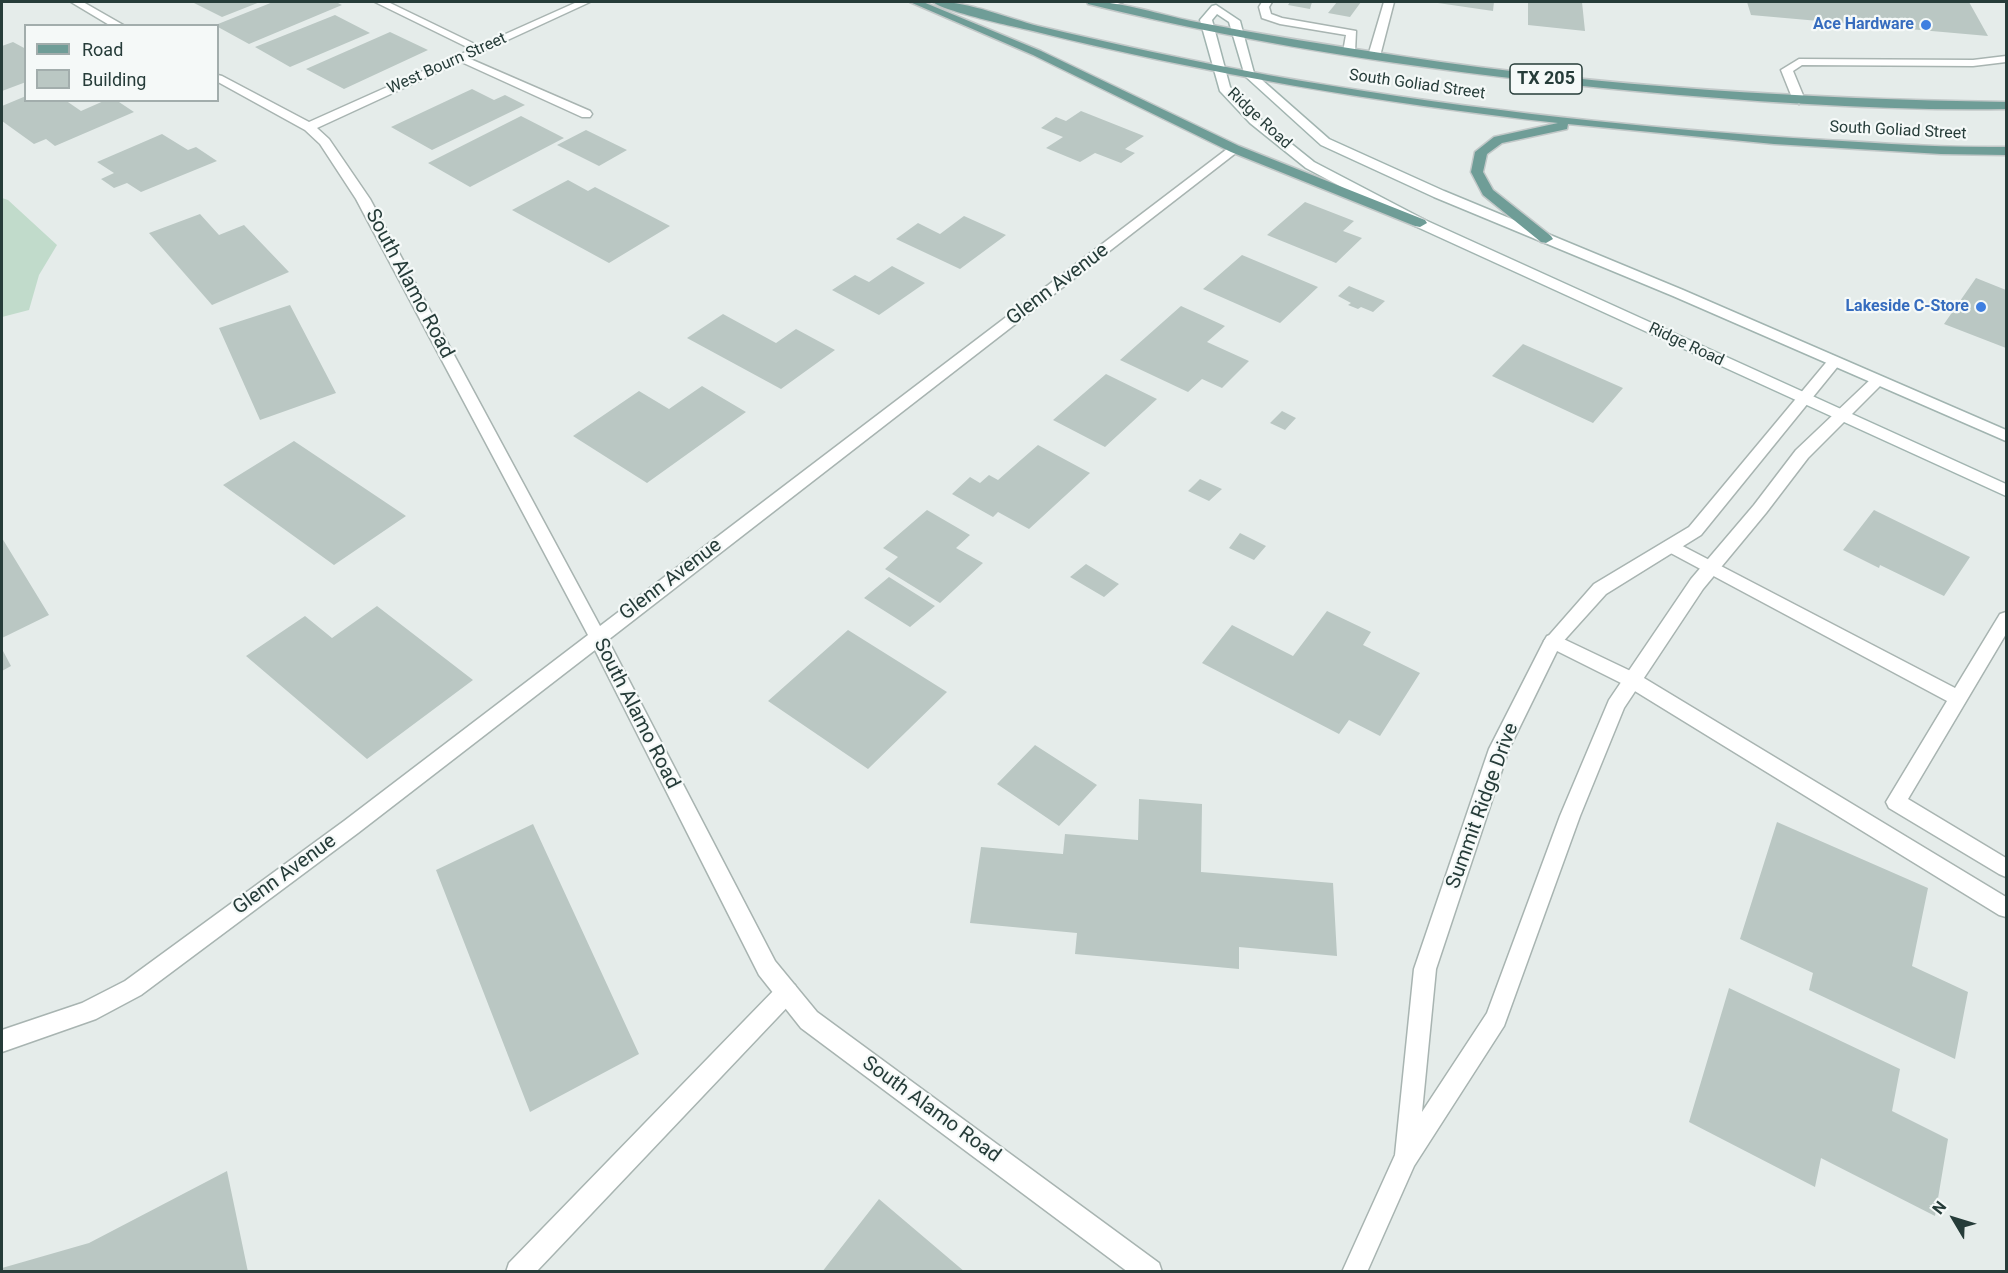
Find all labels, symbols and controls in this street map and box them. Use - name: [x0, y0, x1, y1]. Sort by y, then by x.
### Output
- place label: Ace Hardware: [1813, 15, 1914, 35]
- marker: Ace Hardware: [1919, 18, 1933, 32]
- legend: [24, 24, 219, 102]
- street label: West Bourn Street: [385, 29, 509, 99]
- text: Road: [82, 39, 123, 60]
- road number: TX 205: [1510, 64, 1582, 94]
- street label: South Goliad Street: [1348, 66, 1486, 104]
- text: Building: [82, 69, 146, 90]
- street label: Ridge Road: [1223, 84, 1295, 154]
- street label: South Goliad Street: [1829, 118, 1967, 144]
- street label: South Alamo Road: [360, 205, 458, 363]
- street label: Glenn Avenue: [1002, 239, 1114, 331]
- place label: Lakeside C-Store: [1845, 297, 1969, 317]
- marker: Lakeside C-Store: [1974, 300, 1988, 314]
- street label: Ridge Road: [1645, 319, 1727, 371]
- street label: Glenn Avenue: [615, 534, 727, 626]
- street label: South Alamo Road: [588, 635, 684, 793]
- street label: Summit Ridge Drive: [1442, 720, 1524, 892]
- street label: Glenn Avenue: [229, 830, 341, 920]
- street label: South Alamo Road: [857, 1052, 1005, 1168]
- north arrow: [1924, 1189, 1984, 1249]
- text: N: [1928, 1197, 1950, 1218]

